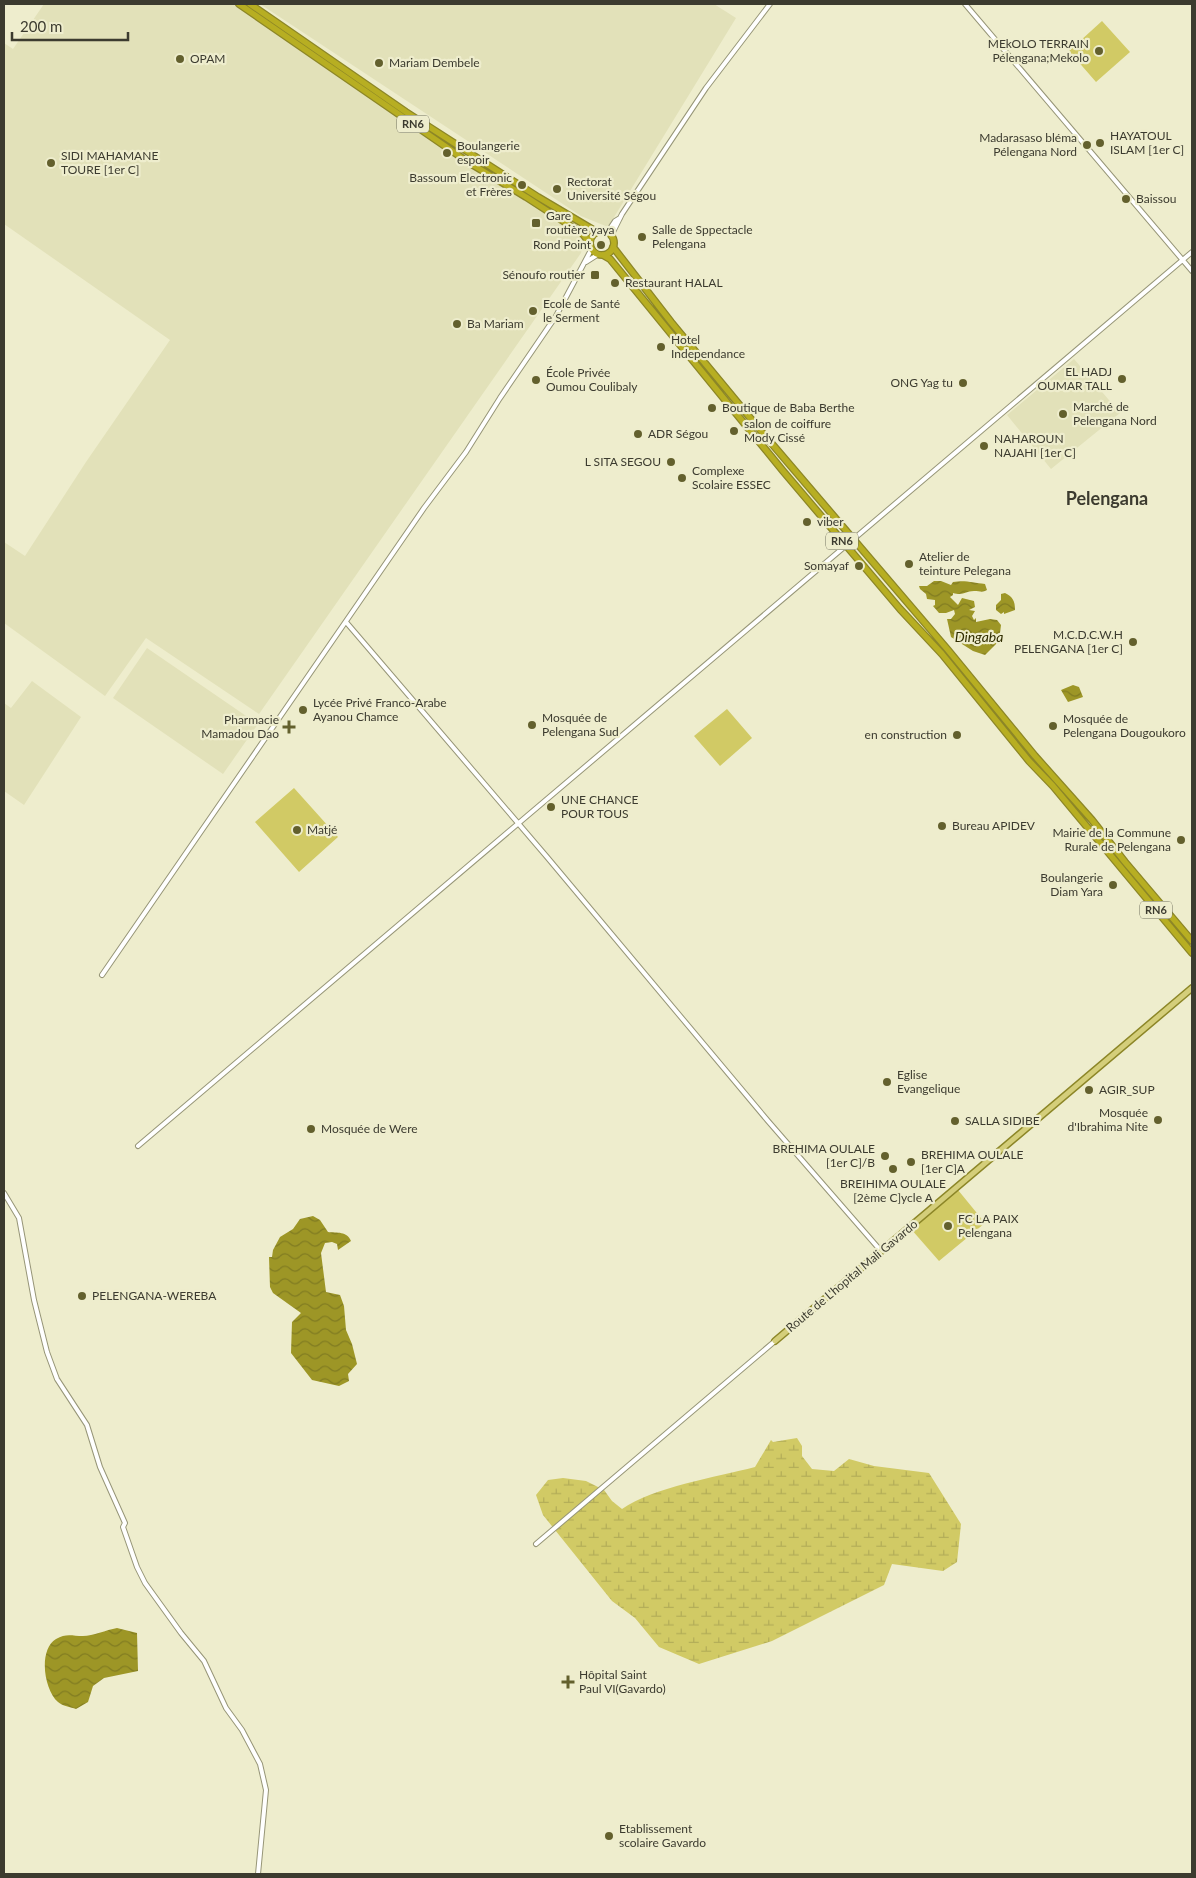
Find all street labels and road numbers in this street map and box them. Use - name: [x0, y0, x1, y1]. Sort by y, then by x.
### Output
- road number: RN6: [397, 116, 429, 132]
- road number: RN6: [826, 532, 858, 550]
- road number: RN6: [1140, 902, 1172, 918]
- street label: Route de L'hopital Mali Gavardo: [783, 1216, 921, 1335]

